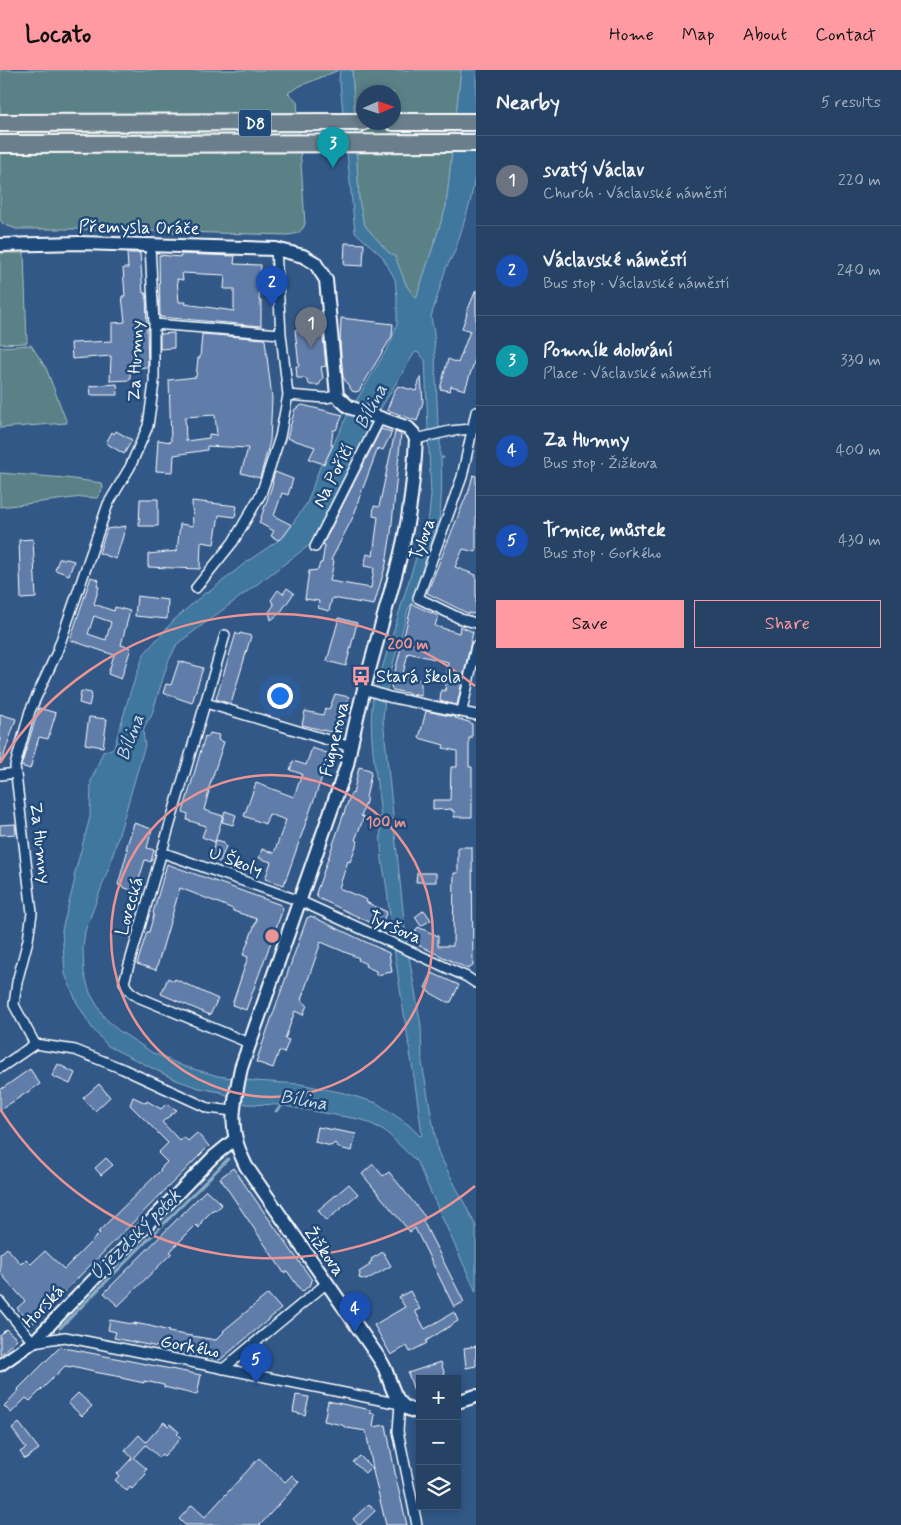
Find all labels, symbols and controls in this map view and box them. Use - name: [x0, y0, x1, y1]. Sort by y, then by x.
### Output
- text: Locato: [25, 20, 91, 51]
- text: Home: [609, 23, 654, 47]
- text: Map: [682, 23, 715, 47]
- text: About: [743, 23, 787, 47]
- text: Contact: [815, 23, 876, 47]
- north arrow: [356, 85, 401, 130]
- text: Nearby: [496, 89, 560, 117]
- text: 5 results: [821, 92, 881, 113]
- road number: D8: [239, 110, 271, 136]
- pin: 3: [317, 127, 349, 168]
- text: svatý Václav: [543, 158, 644, 183]
- text: 1: [508, 170, 516, 191]
- text: 220 m: [838, 170, 881, 191]
- text: Church · Václavské náměstí: [543, 183, 728, 204]
- street label: Přemysla Oráče: [78, 215, 200, 241]
- text: Václavské náměstí: [543, 248, 688, 273]
- text: 2: [508, 260, 516, 281]
- text: 240 m: [837, 260, 881, 281]
- pin: 2: [256, 266, 288, 307]
- text: Bus stop · Václavské náměstí: [543, 273, 730, 294]
- pin: 1: [295, 307, 327, 348]
- street label: Za Humny: [123, 320, 149, 402]
- text: Pomník dolování: [543, 338, 673, 363]
- text: 3: [508, 350, 516, 371]
- text: 330 m: [840, 350, 881, 371]
- text: Place · Václavské náměstí: [543, 363, 712, 384]
- water label: Bílina: [349, 380, 394, 434]
- text: Za Humny: [543, 428, 629, 453]
- street label: Na Poříčí: [308, 439, 360, 512]
- text: 4: [507, 440, 517, 461]
- text: 400 m: [836, 440, 881, 461]
- text: Bus stop · Žižkova: [543, 453, 658, 474]
- street label: Tylova: [404, 515, 442, 564]
- text: Trmice, můstek: [543, 518, 666, 543]
- text: 5: [507, 530, 517, 551]
- text: 430 m: [838, 530, 881, 551]
- text: Bus stop · Gorkého: [543, 543, 661, 564]
- button: Save: [496, 600, 684, 648]
- button: Share: [694, 600, 881, 648]
- text: 200 m: [388, 635, 429, 655]
- bus stop icon: Stará škola: [350, 665, 372, 687]
- place label: Stará škola: [376, 665, 461, 689]
- your location: [267, 683, 293, 709]
- street label: Fügnerova: [315, 699, 355, 779]
- water label: Bílina: [111, 711, 150, 764]
- street label: Za Humny: [23, 801, 57, 885]
- text: 100 m: [366, 813, 406, 833]
- street label: U Školy: [205, 841, 266, 883]
- street label: Lovecká: [110, 874, 150, 938]
- street label: Tyršova: [364, 906, 425, 950]
- centre of rings: [263, 927, 281, 945]
- water label: Bílina: [278, 1084, 329, 1117]
- water label: Újezdský potok: [84, 1183, 187, 1287]
- street label: Žižkova: [298, 1222, 350, 1281]
- street label: Horská: [17, 1280, 70, 1334]
- pin: 4: [339, 1292, 371, 1333]
- street label: Gorkého: [158, 1330, 222, 1364]
- pin: 5: [240, 1343, 272, 1384]
- map controls: [416, 1375, 461, 1510]
- button: +: [416, 1375, 461, 1420]
- button: −: [416, 1420, 461, 1465]
- button: layers: [416, 1465, 461, 1510]

